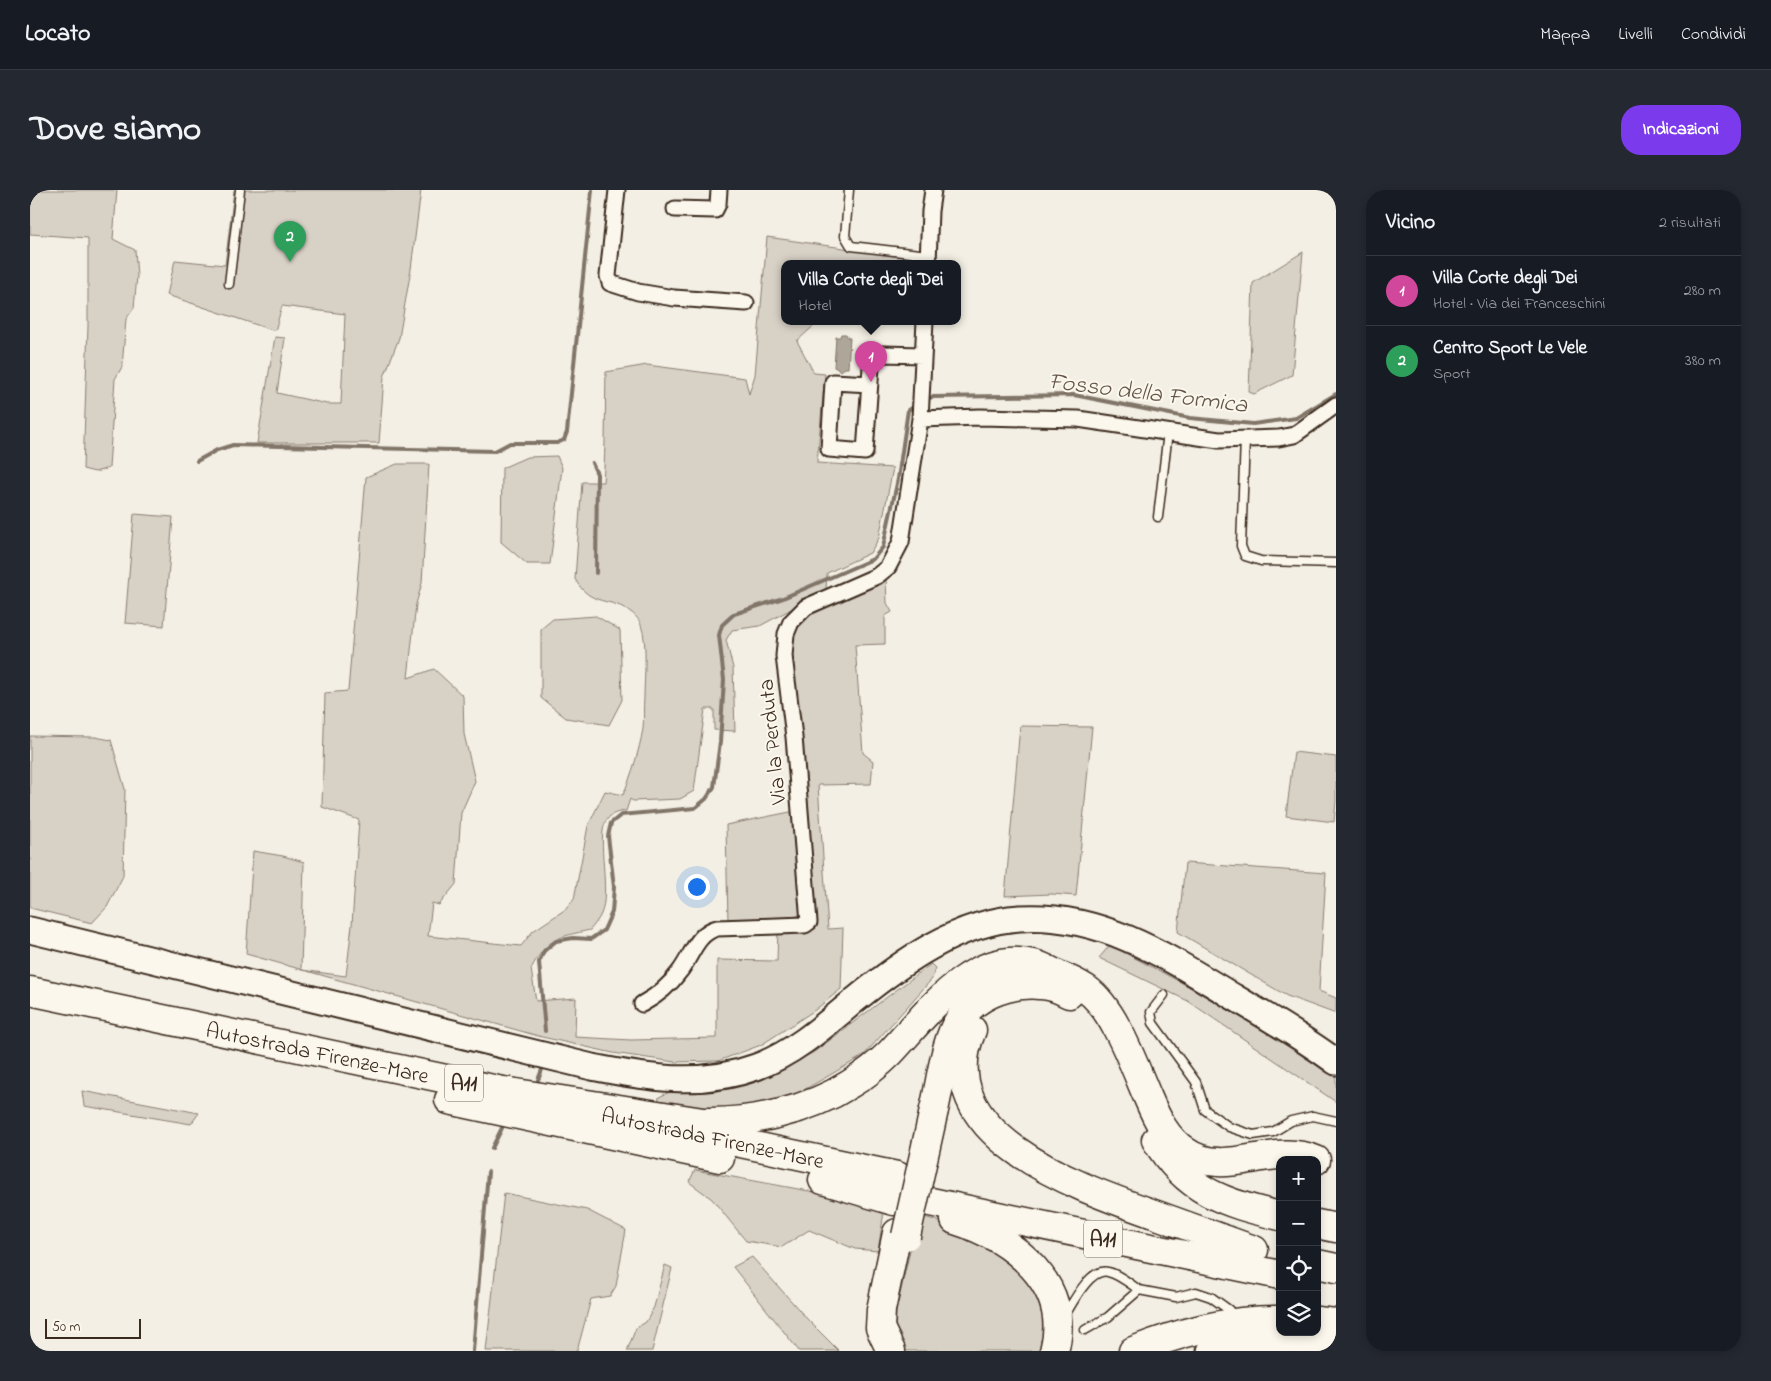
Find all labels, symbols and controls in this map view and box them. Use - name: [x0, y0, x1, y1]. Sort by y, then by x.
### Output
- text: Locato: [25, 17, 91, 52]
- text: Mappa: [1540, 22, 1590, 48]
- text: Livelli: [1618, 22, 1653, 48]
- text: Condividi: [1681, 22, 1746, 48]
- text: Dove siamo: [30, 105, 201, 156]
- button: Indicazioni: [1621, 105, 1741, 155]
- text: Vicino: [1386, 208, 1435, 238]
- text: 2 risultati: [1659, 211, 1721, 235]
- pin: 2: [274, 221, 306, 262]
- popup: [781, 260, 961, 325]
- text: Villa Corte degli Dei: [1433, 265, 1578, 292]
- text: Villa Corte degli Dei: [799, 267, 943, 294]
- text: 1: [1399, 279, 1405, 303]
- text: 280 m: [1684, 279, 1721, 303]
- text: Hotel · Via dei Franceschini: [1433, 292, 1605, 316]
- text: Hotel: [799, 294, 831, 318]
- text: Centro Sport Le Vele: [1433, 335, 1587, 362]
- pin: 1: [855, 341, 887, 382]
- text: 2: [1398, 349, 1406, 373]
- text: 380 m: [1685, 349, 1721, 373]
- text: Sport: [1433, 362, 1471, 386]
- water label: Fosso della Formica: [1046, 365, 1250, 424]
- street label: Via la Perduta: [751, 677, 797, 807]
- your location: [684, 874, 710, 900]
- street label: Autostrada Firenze-Mare: [203, 1016, 432, 1094]
- road number: A11: [445, 1064, 483, 1101]
- street label: Autostrada Firenze-Mare: [598, 1101, 827, 1179]
- map controls: [1276, 1156, 1321, 1336]
- button: +: [1276, 1156, 1321, 1201]
- button: −: [1276, 1201, 1321, 1246]
- road number: A11: [1084, 1220, 1122, 1258]
- button: locate: [1276, 1246, 1321, 1291]
- button: layers: [1276, 1291, 1321, 1336]
- scale bar: [45, 1316, 141, 1339]
- text: 50 m: [52, 1317, 80, 1338]

